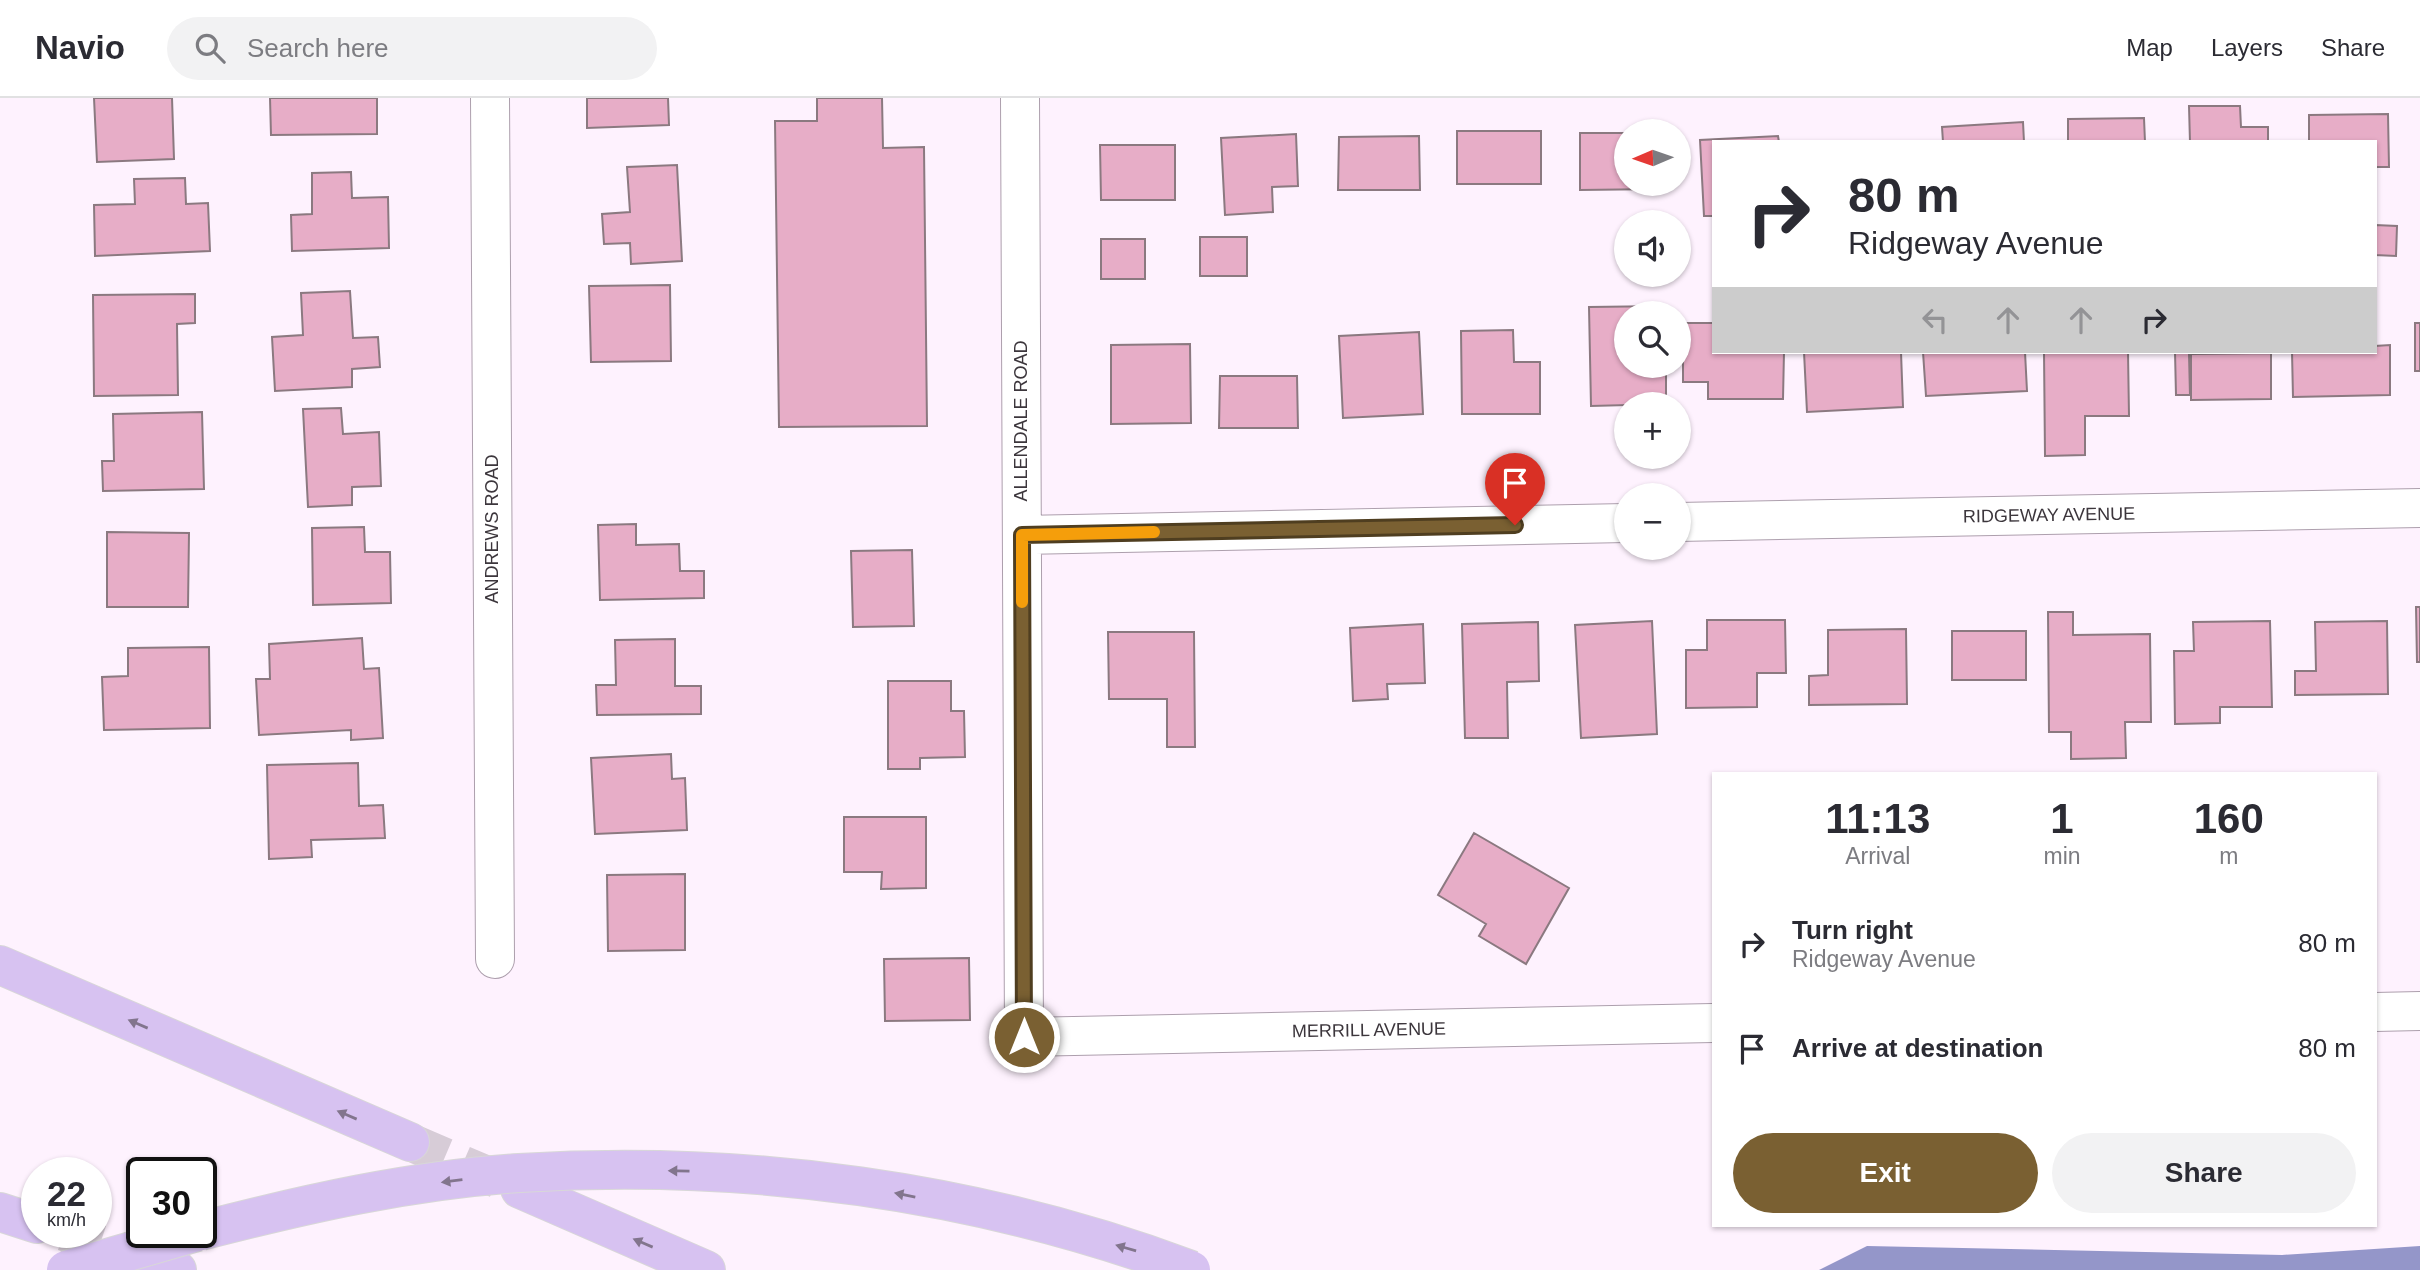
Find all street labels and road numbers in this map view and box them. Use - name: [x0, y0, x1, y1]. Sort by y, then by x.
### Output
- street label: ALLENDALE ROAD: [1011, 340, 1031, 502]
- street label: ANDREWS ROAD: [482, 454, 502, 604]
- street label: RIDGEWAY AVENUE: [1963, 503, 2135, 527]
- street label: MERRILL AVENUE: [1292, 1019, 1446, 1041]

